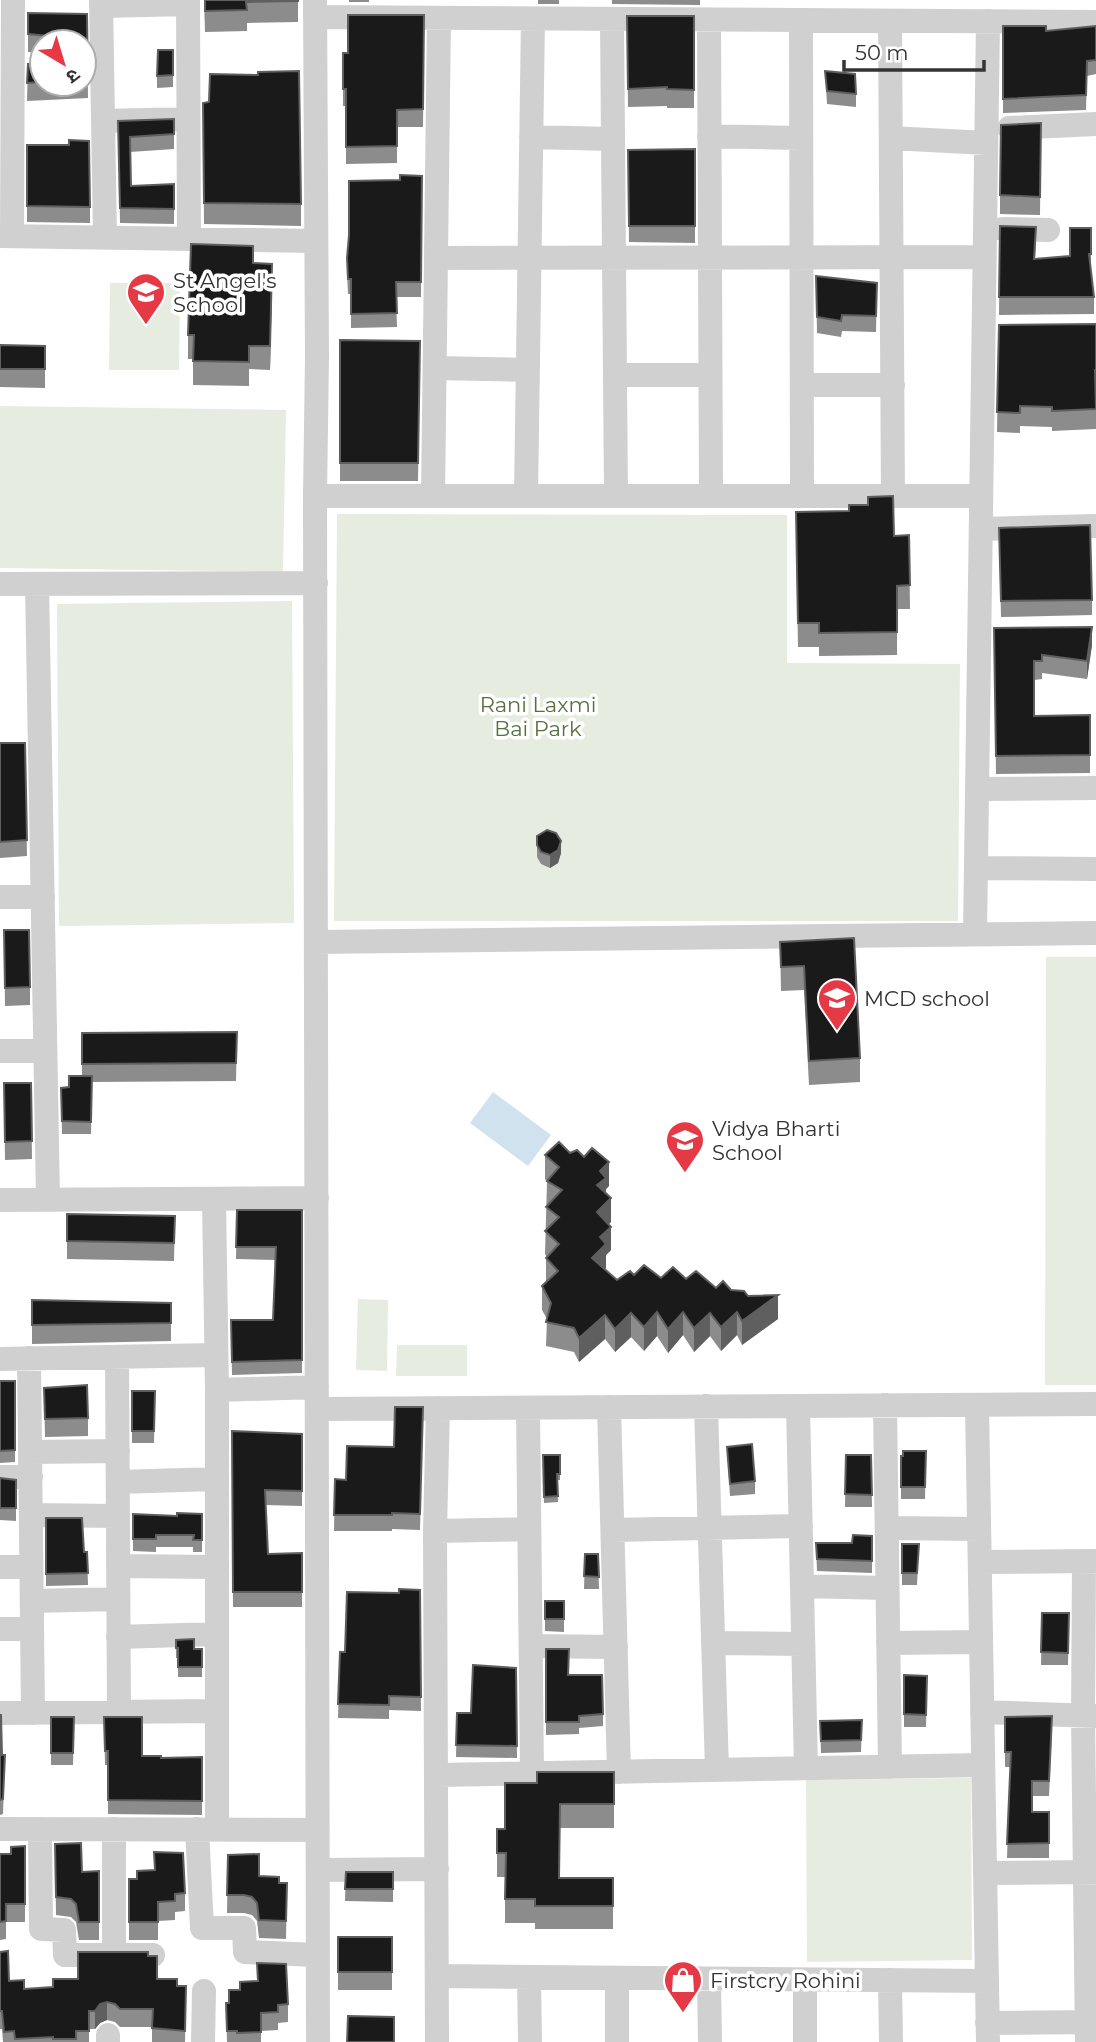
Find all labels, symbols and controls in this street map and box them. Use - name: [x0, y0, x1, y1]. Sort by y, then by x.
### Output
- north arrow: [28, 28, 98, 98]
- scale bar: [844, 28, 984, 72]
- text: 50 m: [855, 40, 909, 65]
- text: उ: [61, 64, 85, 89]
- place label: St Angel's School: [173, 268, 276, 317]
- school or university icon: St Angel's School: [125, 271, 167, 326]
- park label: Rani Laxmi Bai Park: [480, 692, 596, 741]
- school or university icon: MCD school: [816, 977, 858, 1032]
- place label: MCD school: [864, 986, 990, 1011]
- place label: Vidya Bharti School: [712, 1116, 840, 1165]
- school or university icon: Vidya Bharti School: [664, 1119, 706, 1174]
- shop icon: Firstcry Rohini: [662, 1959, 704, 2014]
- place label: Firstcry Rohini: [710, 1968, 861, 1993]

